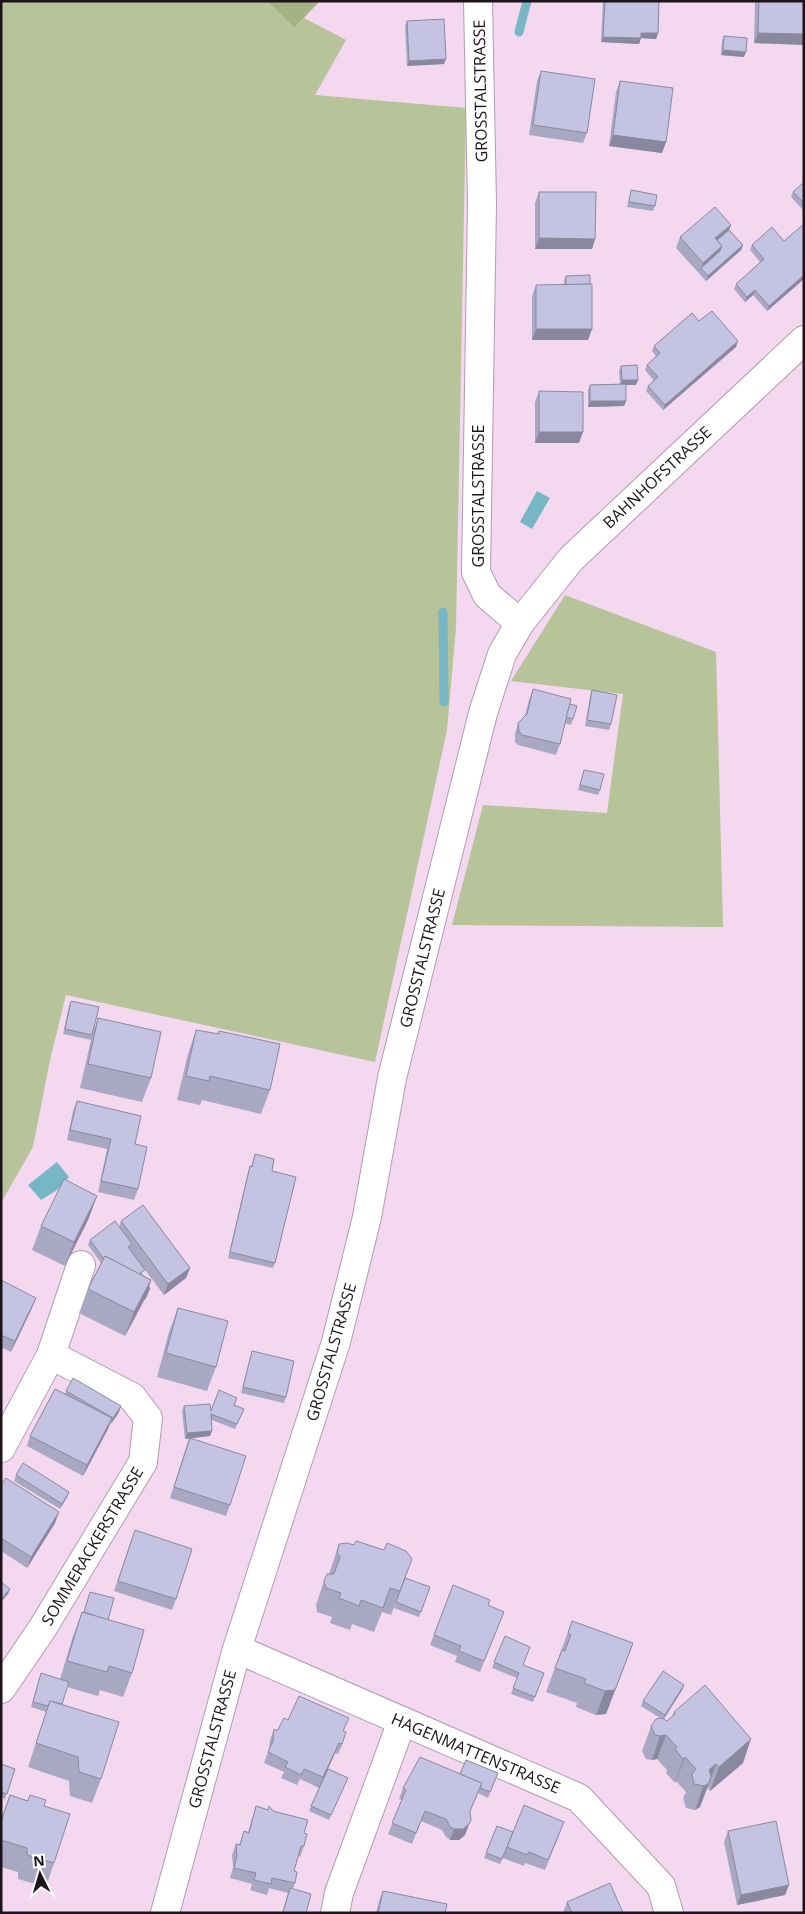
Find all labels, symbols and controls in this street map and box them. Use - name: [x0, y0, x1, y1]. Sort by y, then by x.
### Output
- street label: GROSSTALSTRASSE: [468, 19, 492, 163]
- street label: BAHNHOFSTRASSE: [598, 421, 716, 533]
- street label: GROSSTALSTRASSE: [467, 425, 489, 567]
- street label: GROSSTALSTRASSE: [394, 886, 450, 1030]
- street label: GROSSTALSTRASSE: [301, 1280, 361, 1424]
- street label: SOMMERACKERSTRASSE: [36, 1463, 148, 1629]
- street label: GROSSTALSTRASSE: [183, 1667, 241, 1811]
- street label: HAGENMATTENSTRASSE: [388, 1707, 564, 1799]
- north arrow: [15, 1849, 65, 1899]
- text: N: [32, 1851, 45, 1871]

